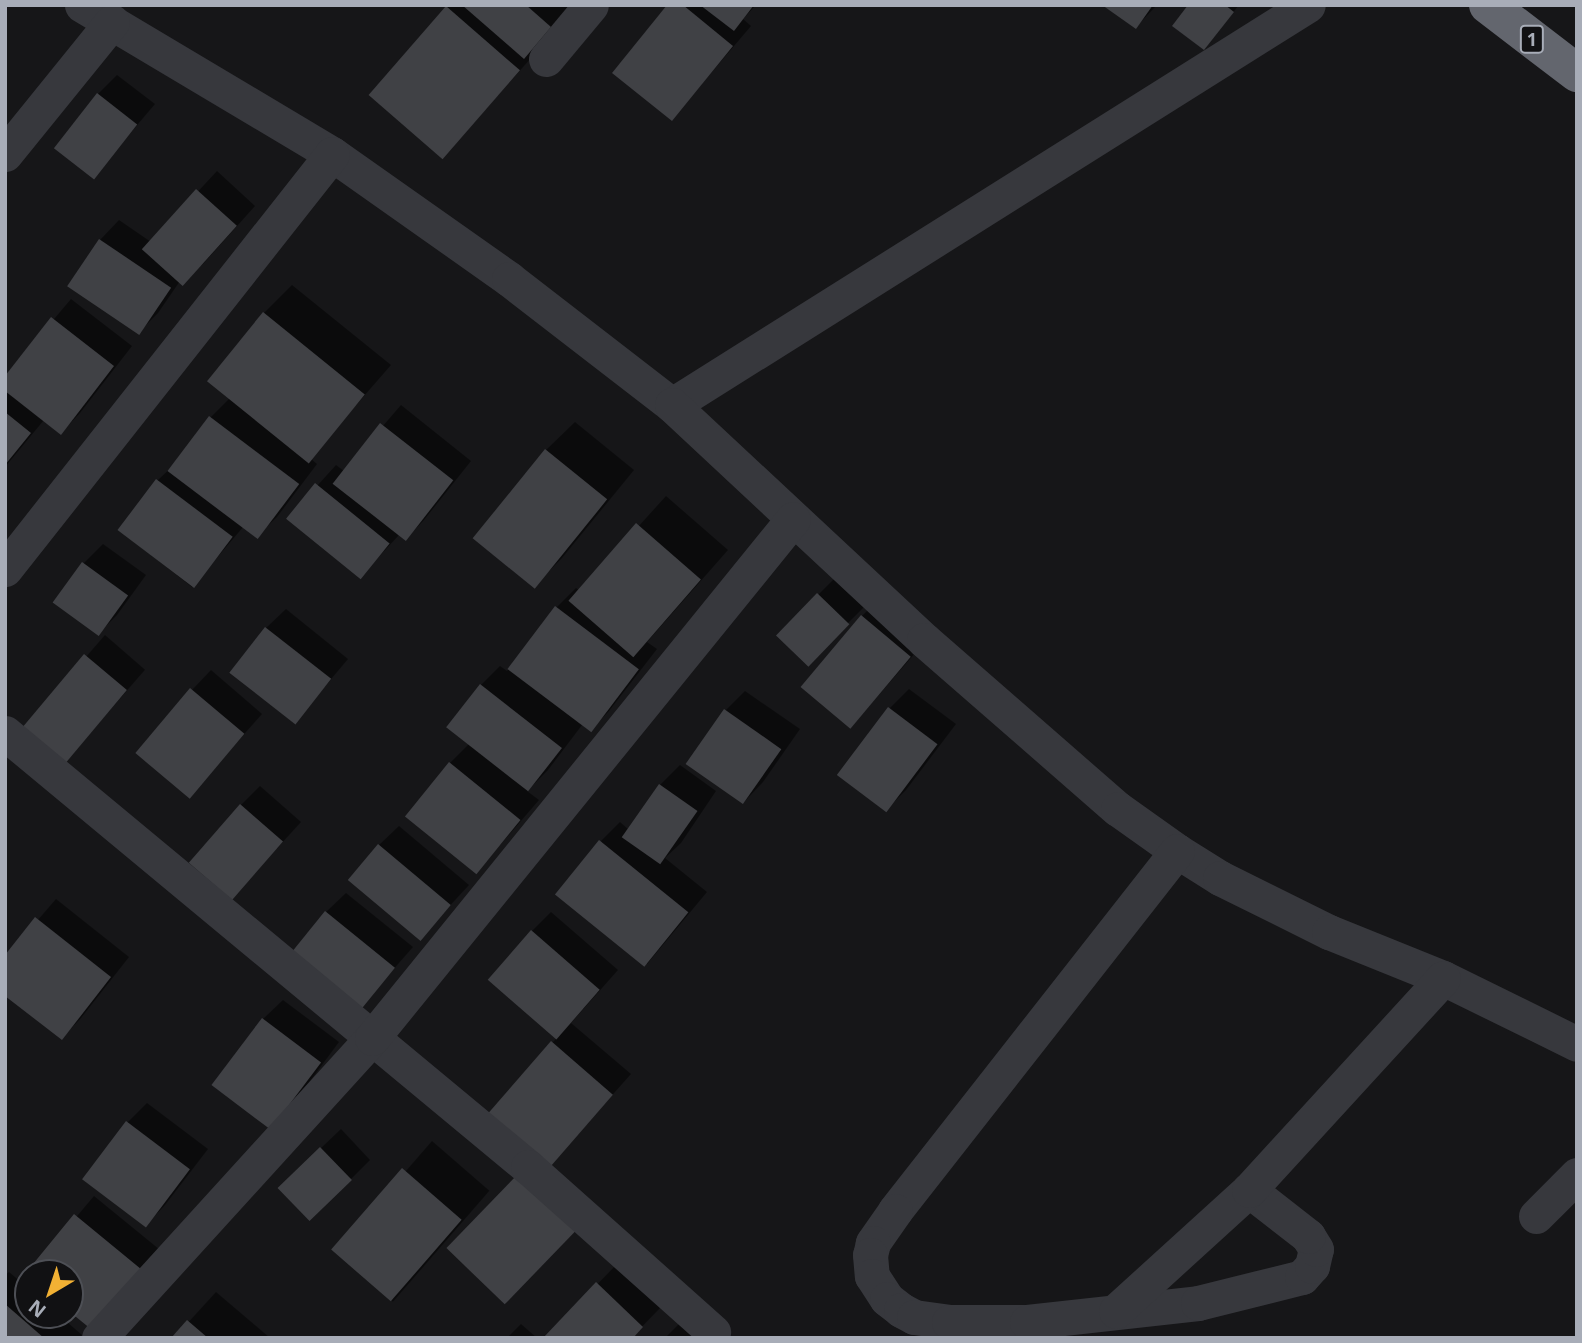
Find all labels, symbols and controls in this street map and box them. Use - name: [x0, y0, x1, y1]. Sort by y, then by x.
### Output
- road number: 1: [1520, 24, 1544, 54]
- north arrow: [14, 1259, 84, 1329]
- text: N: [23, 1294, 51, 1324]

